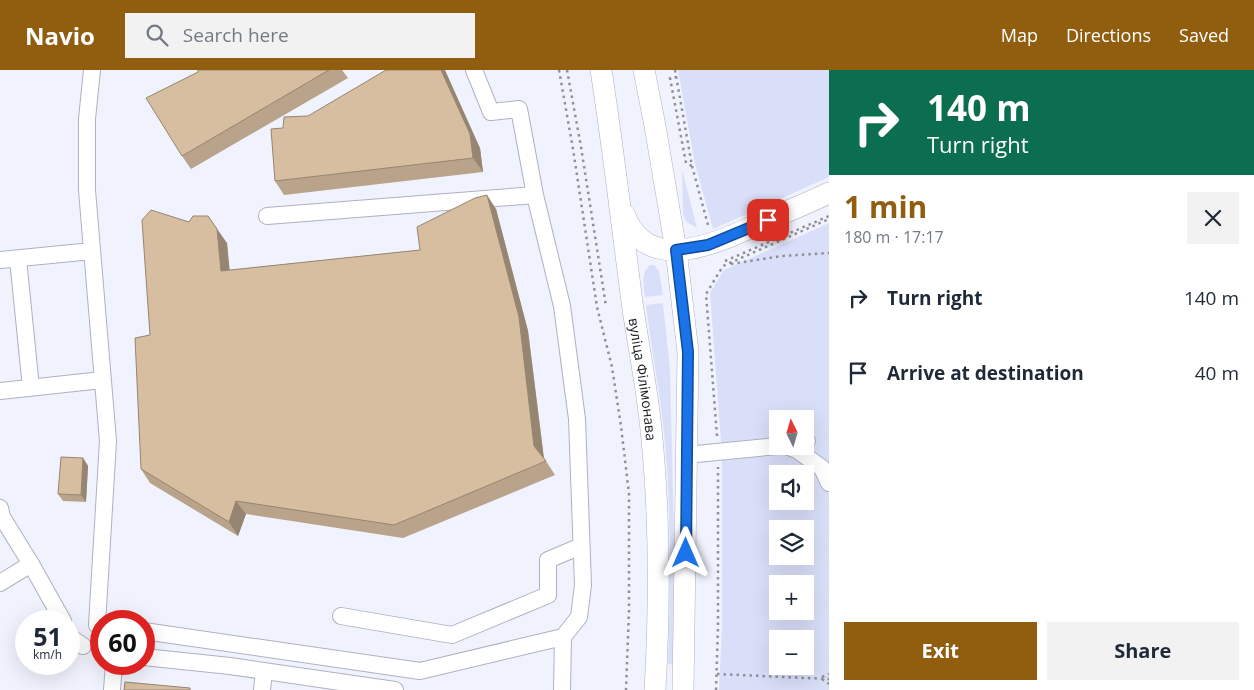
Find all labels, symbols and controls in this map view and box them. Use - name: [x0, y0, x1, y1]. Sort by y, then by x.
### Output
- search box: [125, 13, 475, 58]
- text: Navio: [25, 19, 95, 52]
- icon: search: [143, 21, 171, 49]
- text: Search here: [183, 22, 289, 48]
- text: Map: [1001, 23, 1038, 47]
- text: Directions: [1066, 23, 1151, 47]
- text: Saved: [1179, 23, 1229, 47]
- text: 140 m: [927, 84, 1031, 131]
- icon: right: [844, 90, 909, 155]
- text: Turn right: [927, 129, 1029, 159]
- text: 1 min: [844, 186, 927, 227]
- button: close: [1187, 192, 1239, 244]
- pin: [747, 199, 789, 241]
- icon: arrive: [754, 206, 782, 234]
- text: 180 m · 17:17: [844, 226, 944, 248]
- icon: right: [844, 284, 872, 312]
- text: Turn right: [887, 285, 982, 311]
- text: 140 m: [1184, 285, 1239, 311]
- street label: вуліца Філімонава: [625, 316, 662, 441]
- icon: arrive: [844, 359, 872, 387]
- text: Arrive at destination: [887, 360, 1084, 386]
- text: 40 m: [1195, 360, 1239, 386]
- north arrow: [769, 410, 814, 455]
- map controls: [769, 410, 814, 675]
- button: sound: [769, 465, 814, 510]
- button: layers: [769, 520, 814, 565]
- position arrow: [659, 526, 711, 578]
- button: +: [769, 575, 814, 620]
- speed limit sign: 60: [90, 610, 155, 675]
- text: 51: [33, 619, 62, 653]
- button: Exit: [844, 622, 1037, 680]
- button: Share: [1047, 622, 1239, 680]
- button: −: [769, 630, 814, 675]
- text: km/h: [33, 646, 62, 663]

